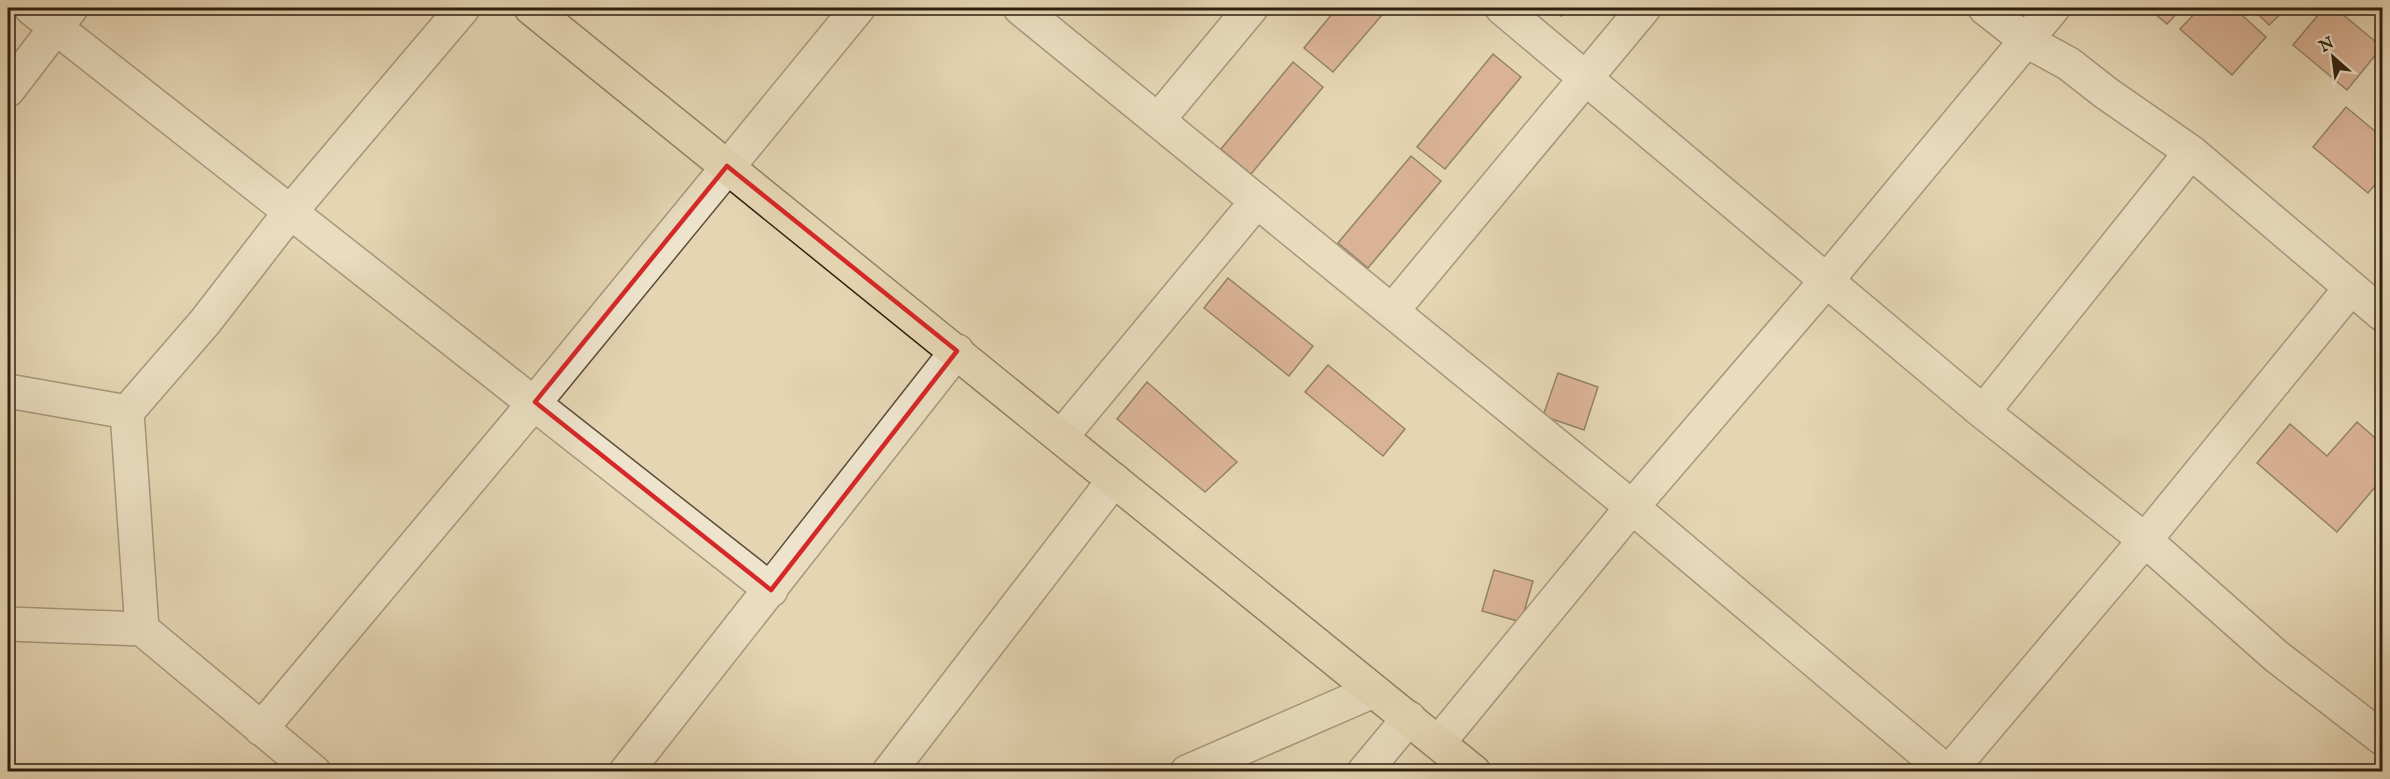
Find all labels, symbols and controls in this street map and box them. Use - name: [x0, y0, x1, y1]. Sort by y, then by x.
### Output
- north arrow: [2303, 27, 2363, 87]
- text: N: [2315, 33, 2338, 58]

